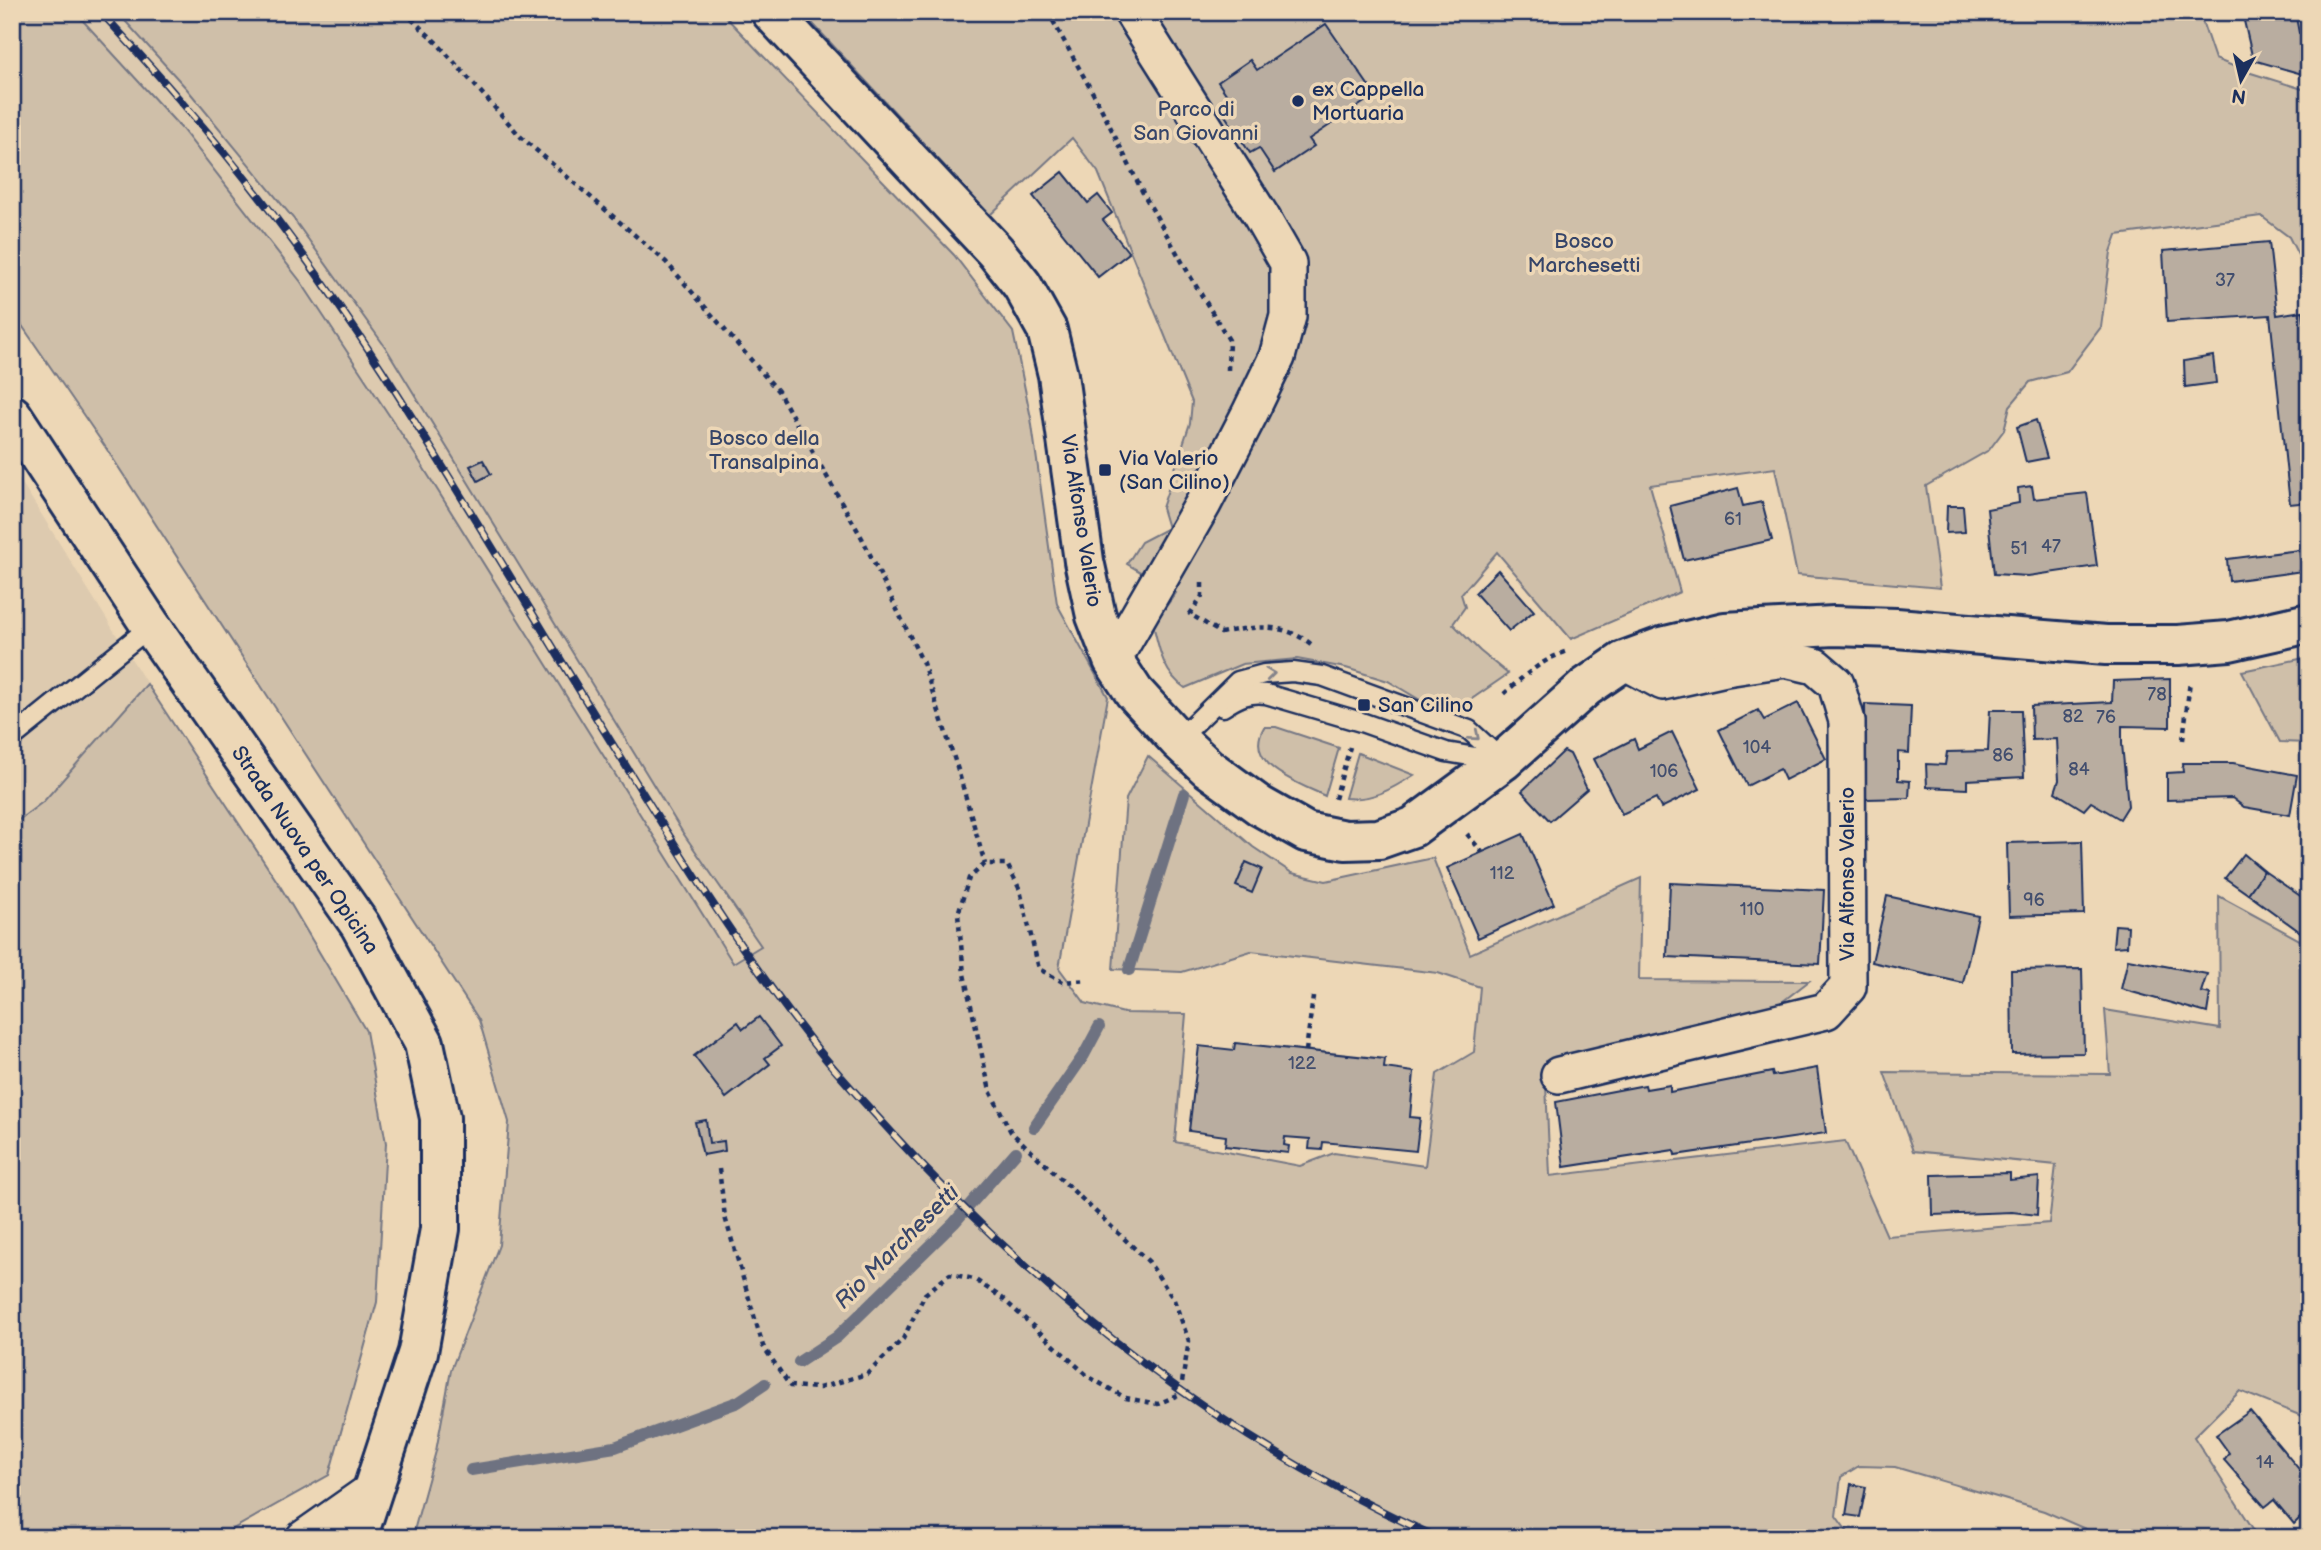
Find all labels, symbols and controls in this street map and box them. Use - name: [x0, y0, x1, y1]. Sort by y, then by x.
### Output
- north arrow: [2206, 46, 2276, 116]
- place label: ex Cappella Mortuaria: [1312, 77, 1424, 126]
- text: N: [2230, 83, 2248, 108]
- marker: ex Cappella Mortuaria: [1290, 93, 1306, 109]
- park label: Parco di San Giovanni: [1134, 97, 1258, 146]
- park label: Bosco Marchesetti: [1527, 229, 1641, 278]
- house number: 37: [2215, 270, 2235, 291]
- park label: Bosco della Transalpina: [708, 426, 820, 475]
- street label: Via Alfonso Valerio: [1055, 433, 1107, 609]
- place label: Via Valerio (San Cilino): [1119, 446, 1230, 495]
- marker: Via Valerio (San Cilino): [1097, 462, 1113, 478]
- house number: 61: [1724, 509, 1742, 530]
- house number: 47: [2041, 536, 2061, 557]
- house number: 51: [2010, 538, 2028, 559]
- one-way arrow: [1264, 667, 1276, 682]
- house number: 78: [2147, 684, 2167, 705]
- place label: San Cilino: [1378, 693, 1473, 718]
- marker: San Cilino: [1356, 697, 1372, 713]
- house number: 82: [2062, 706, 2084, 727]
- house number: 76: [2096, 707, 2116, 728]
- one-way arrow: [1466, 728, 1479, 740]
- house number: 104: [1743, 737, 1771, 758]
- street label: Strada Nuova per Opicina: [226, 741, 384, 959]
- house number: 86: [1992, 745, 2014, 766]
- house number: 84: [2068, 759, 2090, 780]
- house number: 106: [1650, 761, 1678, 782]
- street label: Via Alfonso Valerio: [1835, 787, 1860, 961]
- house number: 112: [1490, 863, 1515, 884]
- house number: 96: [2023, 890, 2045, 911]
- house number: 110: [1740, 899, 1764, 920]
- house number: 122: [1288, 1053, 1316, 1074]
- water label: Rio Marchesetti: [829, 1178, 966, 1315]
- house number: 14: [2256, 1452, 2274, 1473]

